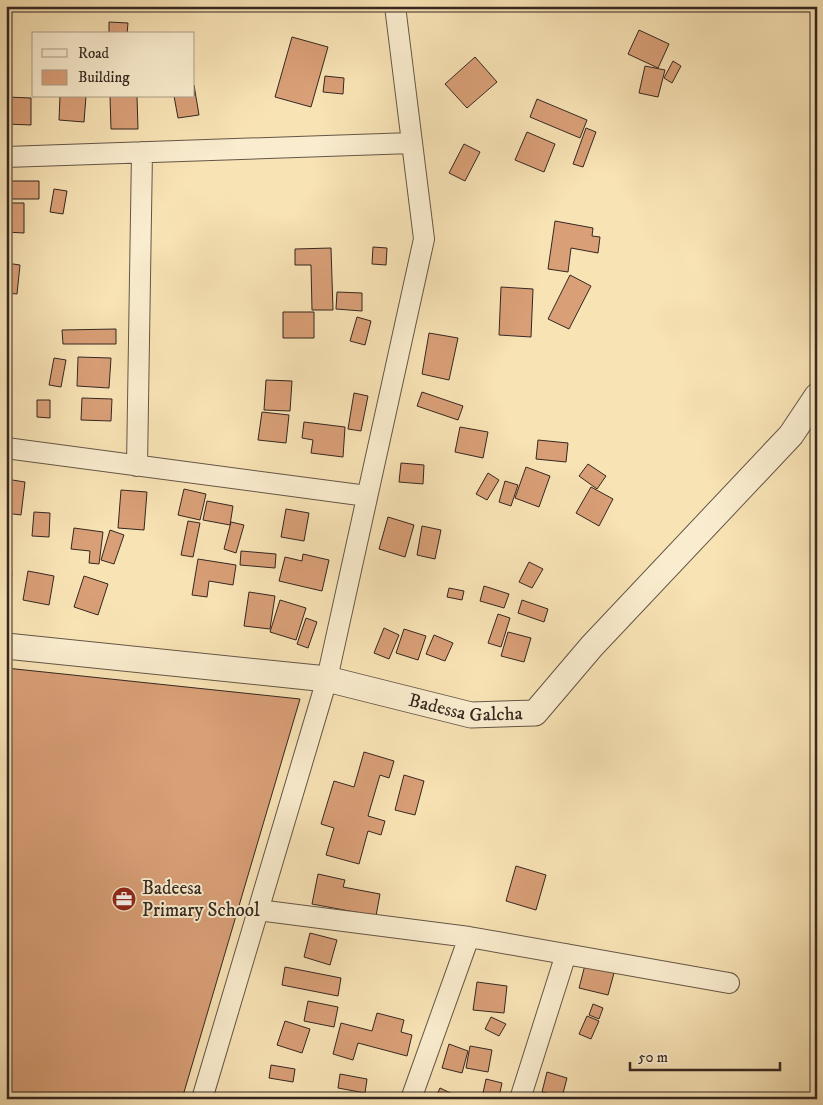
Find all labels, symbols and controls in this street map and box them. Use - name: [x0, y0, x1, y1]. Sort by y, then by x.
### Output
- legend: [32, 32, 195, 98]
- text: Road: [78, 44, 110, 63]
- text: Building: [78, 68, 130, 87]
- street label: Badessa Galcha: [406, 688, 523, 727]
- place label: Badeesa Primary School: [142, 877, 260, 922]
- office icon: Badeesa Primary School: [111, 886, 137, 912]
- scale bar: [630, 1040, 780, 1072]
- text: 50 m: [638, 1048, 668, 1067]

